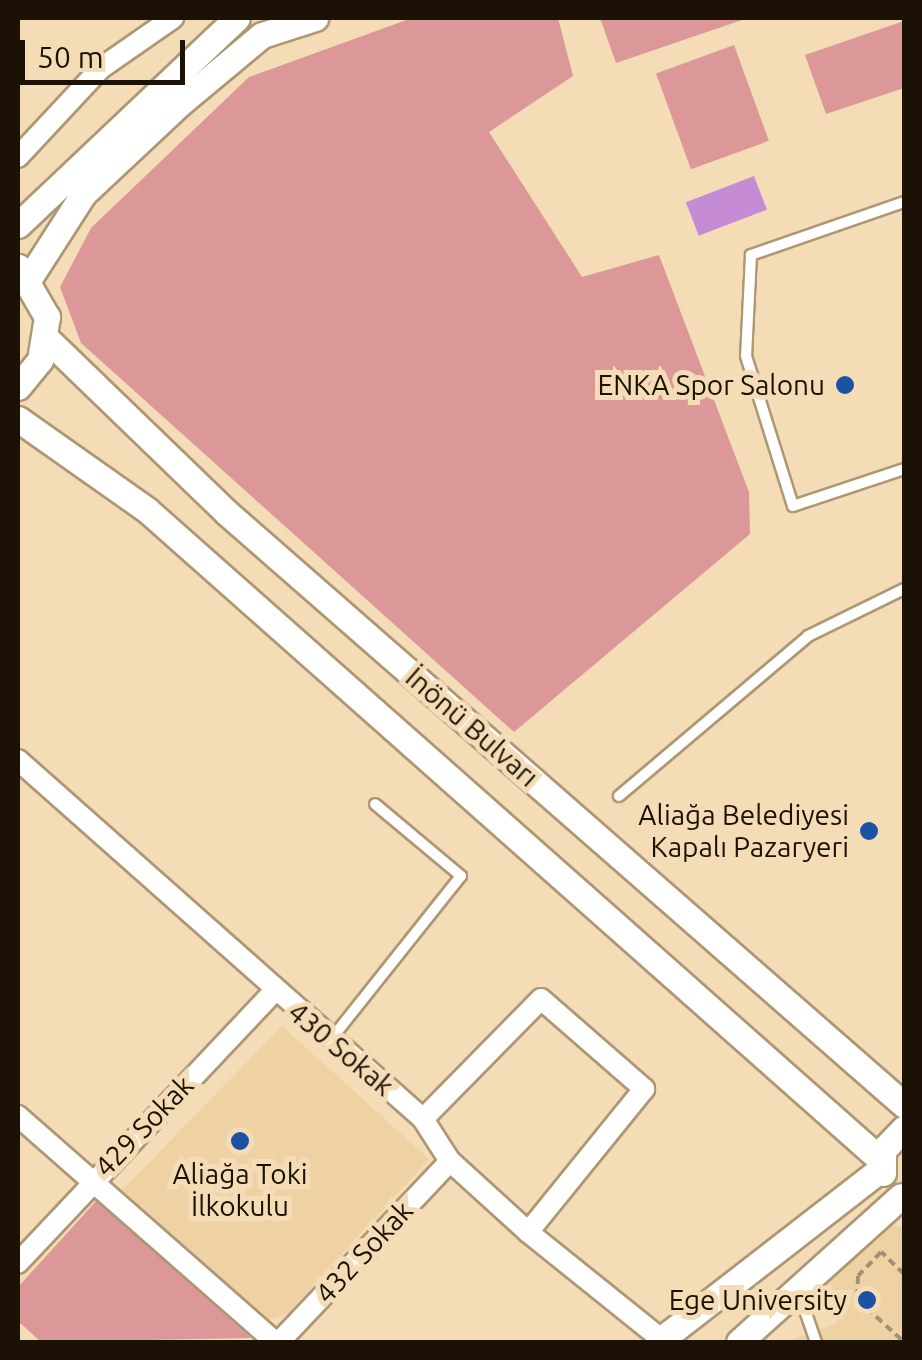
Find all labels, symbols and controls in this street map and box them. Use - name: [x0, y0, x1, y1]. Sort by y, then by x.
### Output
- scale bar: [25, 20, 190, 82]
- text: 50 m: [37, 40, 104, 74]
- place label: ENKA Spor Salonu: [597, 368, 825, 402]
- marker: ENKA Spor Salonu: [834, 374, 856, 396]
- street label: İnönü Bulvarı: [399, 660, 545, 794]
- place label: Aliağa Belediyesi Kapalı Pazaryeri: [638, 798, 849, 864]
- marker: Aliağa Belediyesi Kapalı Pazaryeri: [858, 820, 880, 842]
- street label: 430 Sokak: [281, 995, 401, 1103]
- street label: 429 Sokak: [88, 1068, 200, 1184]
- marker: Aliağa Toki İlkokulu: [229, 1130, 251, 1152]
- place label: Aliağa Toki İlkokulu: [172, 1157, 308, 1223]
- street label: 432 Sokak: [308, 1194, 420, 1310]
- place label: Ege University: [669, 1283, 847, 1317]
- marker: Ege University: [856, 1289, 878, 1311]

